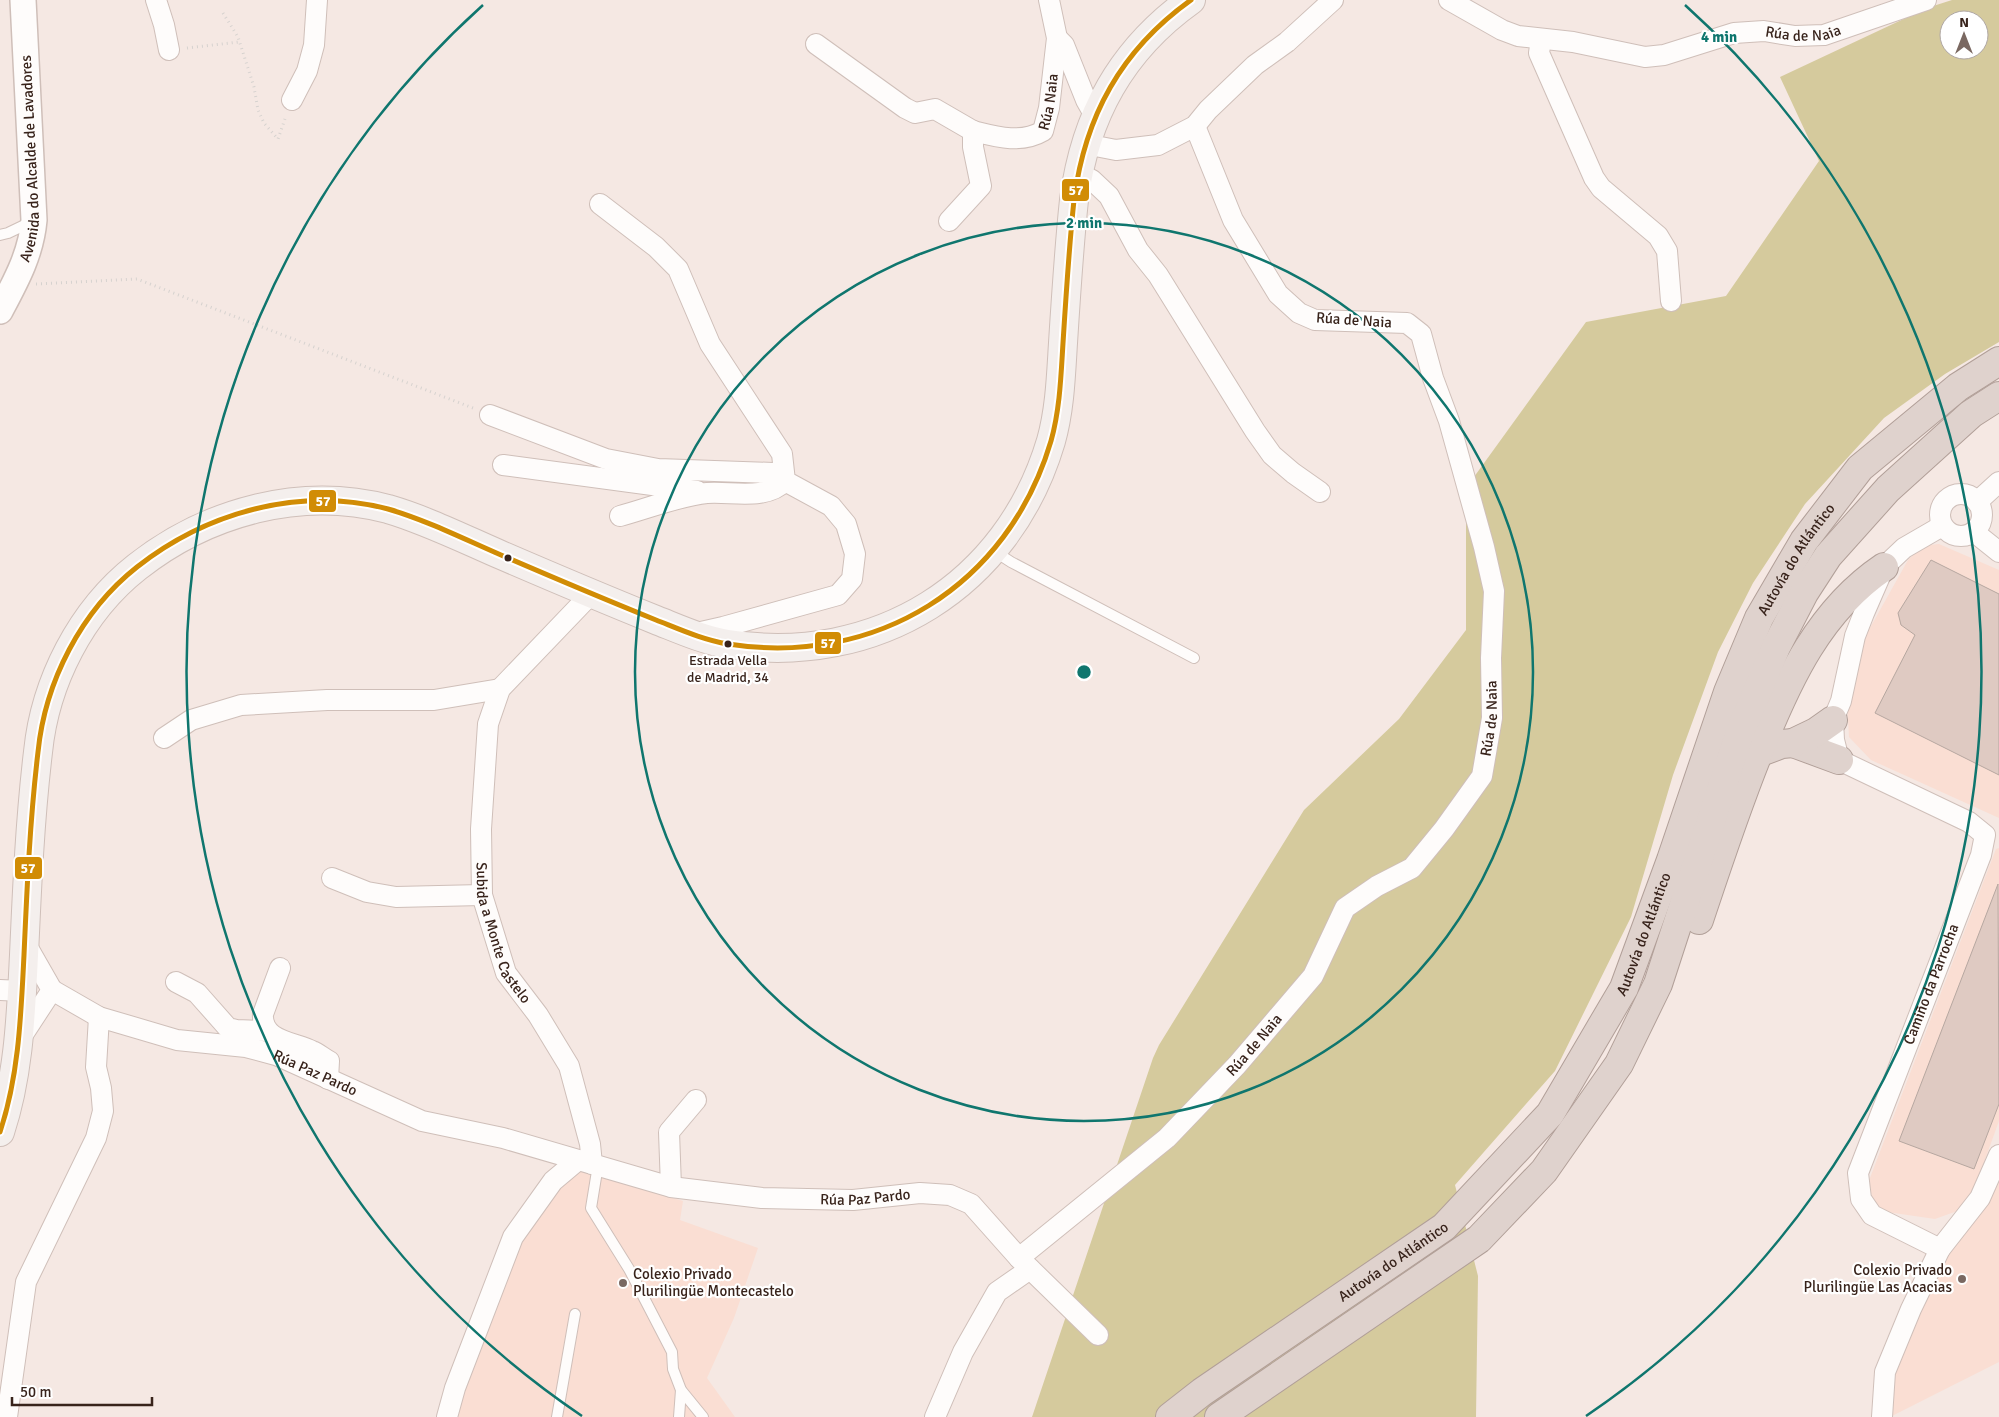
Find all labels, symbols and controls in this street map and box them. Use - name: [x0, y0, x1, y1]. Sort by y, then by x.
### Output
- north arrow: [1939, 10, 1989, 60]
- text: N: [1959, 14, 1969, 31]
- street label: Rúa de Naia: [1764, 21, 1843, 45]
- text: 4 min: [1701, 28, 1737, 46]
- street label: Avenida do Alcalde de Lavadores: [16, 54, 43, 264]
- street label: Rúa Naia: [1035, 73, 1062, 132]
- line badge: 57: [1061, 178, 1090, 202]
- text: 57: [1068, 182, 1084, 199]
- text: 2 min: [1066, 214, 1102, 232]
- street label: Rúa de Naia: [1315, 308, 1393, 332]
- line badge: 57: [308, 489, 337, 513]
- text: 57: [315, 493, 331, 510]
- street label: Autovía do Atlántico: [1754, 500, 1839, 619]
- unlabelled marker: [503, 553, 513, 563]
- line badge: 57: [814, 631, 842, 655]
- text: 57: [820, 635, 836, 652]
- marker: Estrada Vella de Madrid, 34: [723, 639, 733, 649]
- place label: Estrada Vella de Madrid, 34: [687, 652, 769, 686]
- centre of rings: [1075, 663, 1093, 681]
- street label: Rúa de Naia: [1477, 680, 1501, 758]
- line badge: 57: [14, 856, 43, 880]
- text: 57: [20, 860, 36, 877]
- street label: Subida a Monte Castelo: [473, 862, 535, 1007]
- street label: Autovía do Atlántico: [1612, 870, 1675, 999]
- street label: Camiño da Parrocha: [1900, 921, 1963, 1047]
- street label: Rúa de Naia: [1222, 1010, 1286, 1080]
- street label: Rúa Paz Pardo: [270, 1046, 360, 1100]
- street label: Rúa Paz Pardo: [820, 1185, 912, 1209]
- street label: Autovía do Atlántico: [1335, 1218, 1452, 1306]
- place label: Colexio Privado Plurilingüe Las Acacias: [1803, 1261, 1952, 1296]
- place label: Colexio Privado Plurilingüe Montecastelo: [633, 1265, 794, 1300]
- marker: Colexio Privado Plurilingüe Las Acacias: [1956, 1273, 1968, 1285]
- marker: Colexio Privado Plurilingüe Montecastelo: [617, 1277, 629, 1289]
- scale bar: [12, 1374, 152, 1406]
- text: 50 m: [20, 1383, 51, 1401]

